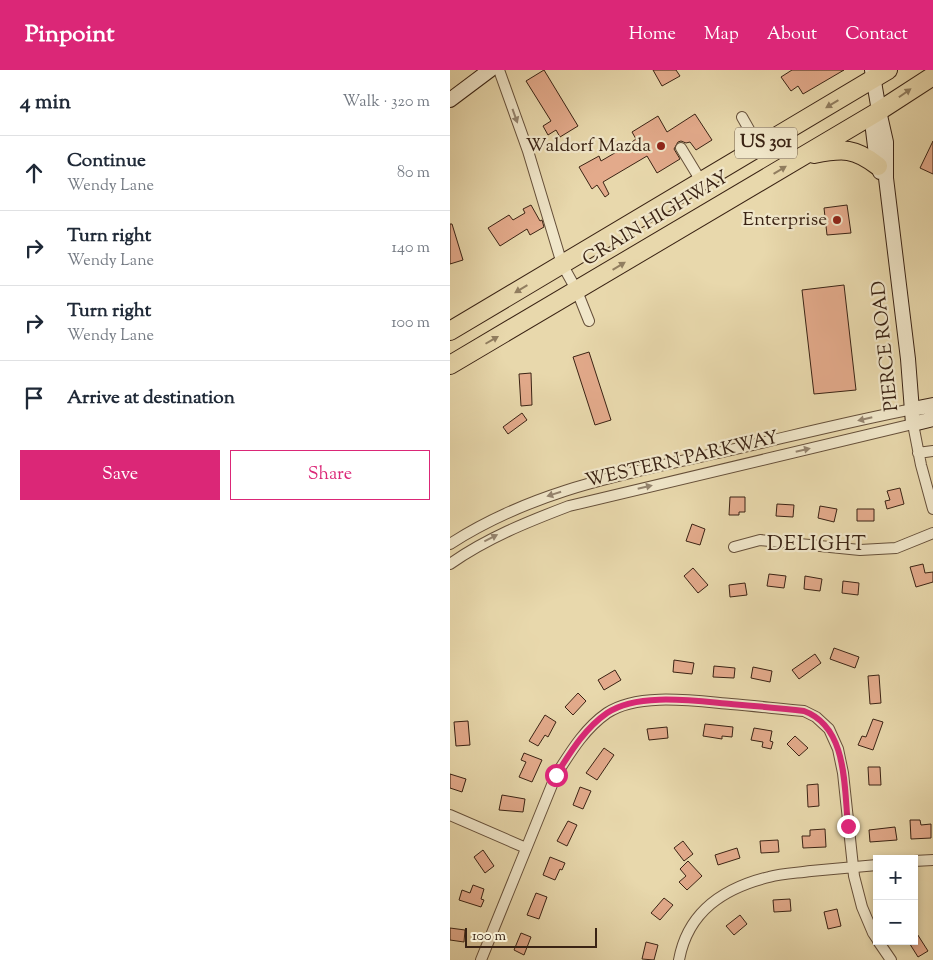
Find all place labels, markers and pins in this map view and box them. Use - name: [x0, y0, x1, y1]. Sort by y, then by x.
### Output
- place label: Waldorf Mazda: [526, 133, 651, 160]
- marker: Waldorf Mazda: [655, 140, 667, 152]
- place label: Enterprise: [743, 207, 827, 234]
- marker: Enterprise: [831, 214, 843, 226]

